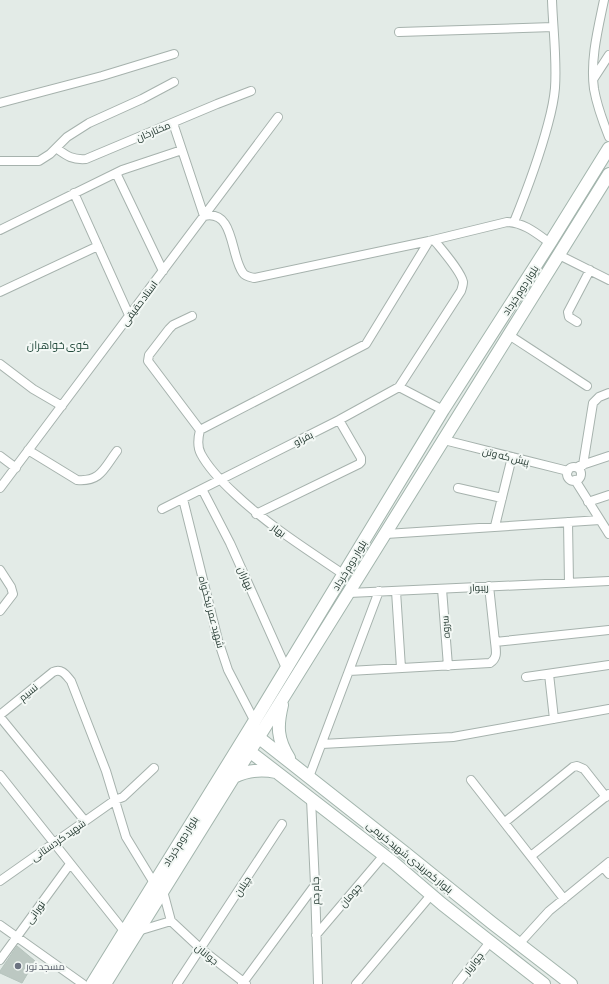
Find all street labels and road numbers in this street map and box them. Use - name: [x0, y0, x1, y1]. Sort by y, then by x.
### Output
- street label: مختارخان: [134, 119, 172, 145]
- street label: بلوار دوم خرداد: [500, 263, 542, 318]
- street label: استاد حقیقی: [119, 279, 161, 328]
- street label: بفراو: [292, 429, 315, 448]
- street label: پیش که وتن: [481, 445, 531, 469]
- street label: بهار: [268, 521, 288, 540]
- street label: بلوار دوم خرداد: [330, 538, 371, 594]
- street label: بهاران: [235, 565, 255, 592]
- street label: شهید عمر نیکخواه: [196, 575, 226, 650]
- street label: ریبوار: [468, 582, 489, 594]
- street label: سروه: [439, 615, 452, 639]
- street label: نسیم: [17, 682, 41, 705]
- street label: بلوار دوم خرداد: [161, 814, 202, 869]
- street label: شهید کردستانی: [29, 817, 88, 864]
- street label: بلوار کمربندی شهید کریمی: [364, 819, 455, 896]
- street label: چیلان: [232, 874, 254, 899]
- street label: جام جم: [310, 877, 323, 905]
- street label: چومان: [337, 881, 364, 910]
- street label: نورانی: [24, 899, 48, 926]
- street label: جوانان: [192, 942, 220, 968]
- street label: چواریار: [461, 950, 486, 978]

